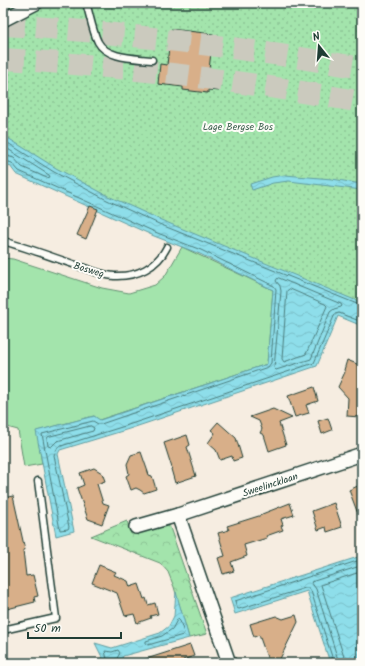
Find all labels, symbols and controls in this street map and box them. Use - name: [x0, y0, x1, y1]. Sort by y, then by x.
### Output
- north arrow: [299, 26, 339, 66]
- text: N: [310, 28, 322, 47]
- park label: Lage Bergse Bos: [203, 119, 274, 135]
- street label: Bosweg: [71, 258, 106, 282]
- street label: Sweelincklaan: [240, 468, 300, 501]
- scale bar: [28, 614, 121, 640]
- text: 50 m: [34, 619, 61, 638]

